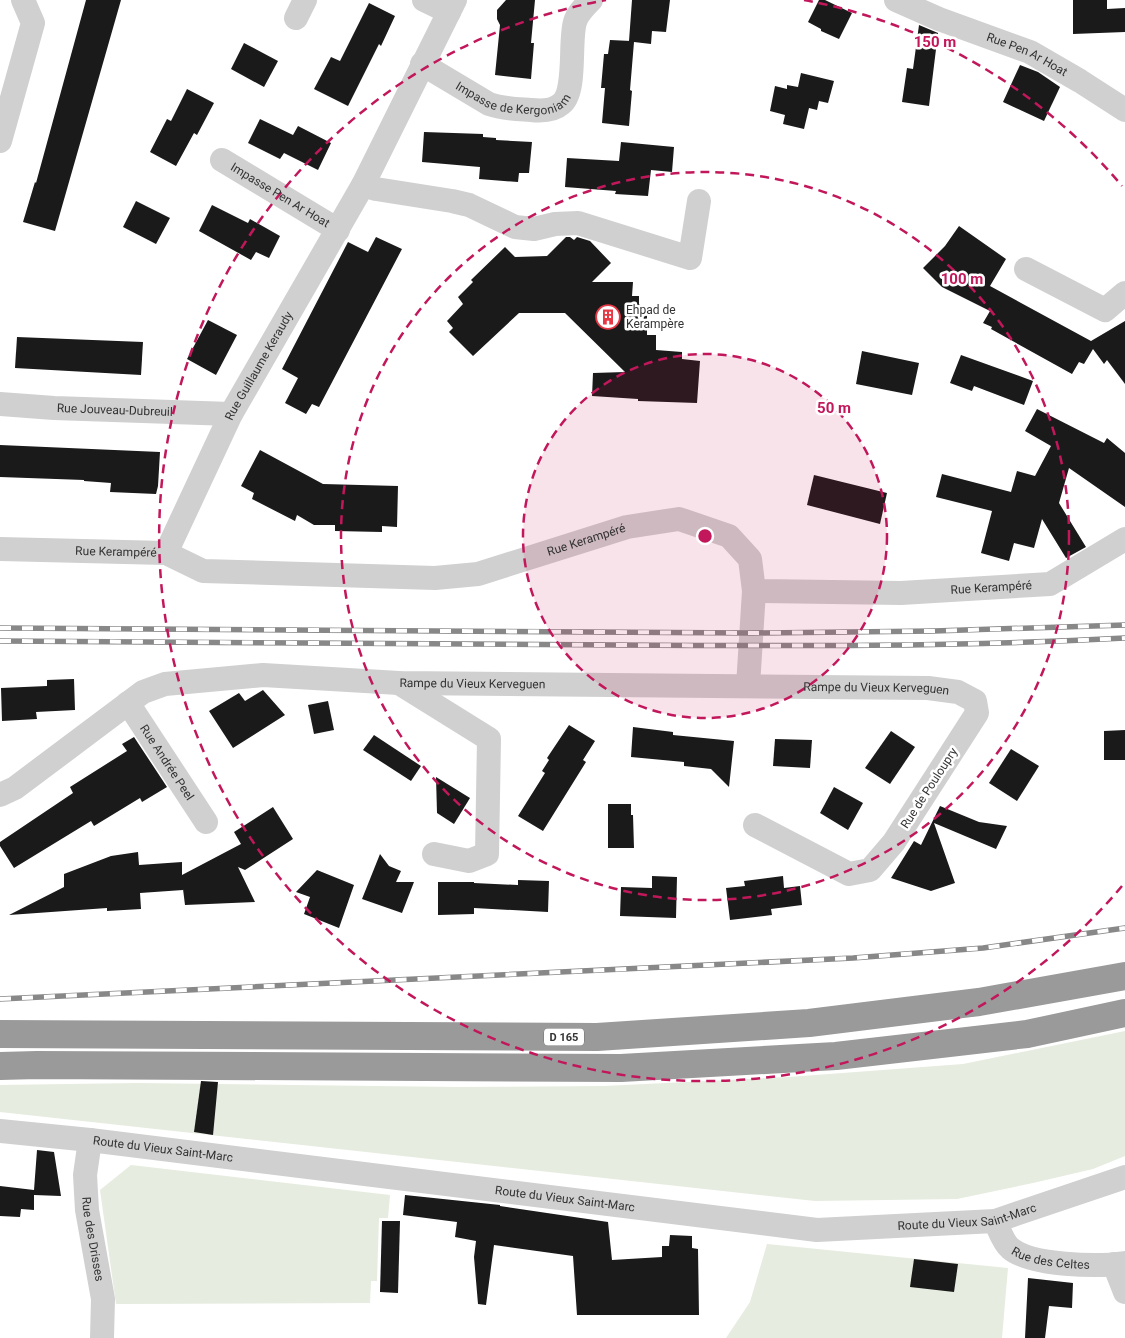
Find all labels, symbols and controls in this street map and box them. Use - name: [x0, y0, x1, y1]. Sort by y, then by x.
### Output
- street label: Rue Pen Ar Hoat: [985, 30, 1070, 79]
- text: 150 m: [914, 33, 956, 51]
- street label: Impasse de Kergoniam: [448, 75, 572, 95]
- text: Impasse de Kergoniam: [453, 79, 574, 118]
- street label: Impasse Pen Ar Hoat: [228, 160, 332, 230]
- text: 100 m: [941, 270, 983, 288]
- place label: Ehpad de Kerampère: [626, 303, 684, 331]
- building icon: Ehpad de Kerampère: [595, 304, 621, 330]
- street label: Rue Guillaume Keraudy: [222, 309, 296, 422]
- text: 50 m: [817, 399, 851, 417]
- street label: Rue Jouveau-Dubreuil: [57, 401, 173, 419]
- street label: Rue Kerampéré: [545, 521, 627, 559]
- centre of rings: [696, 527, 714, 545]
- street label: Rue Kerampéré: [75, 544, 157, 560]
- street label: Rue Kerampéré: [950, 578, 1032, 597]
- street label: Rampe du Vieux Kerveguen: [399, 676, 545, 691]
- street label: Rampe du Vieux Kerveguen: [803, 680, 950, 698]
- street label: Rue Andrée Peel: [137, 722, 197, 803]
- street label: Rue de Pouloupry: [898, 745, 960, 831]
- road number: D 165: [544, 1028, 584, 1046]
- street label: Route du Vieux Saint-Marc: [92, 1133, 234, 1165]
- street label: Route du Vieux Saint-Marc: [494, 1183, 636, 1214]
- street label: Rue des Drisses: [79, 1196, 107, 1282]
- street label: Route du Vieux Saint-Marc: [897, 1201, 1038, 1233]
- street label: Rue des Celtes: [1009, 1244, 1090, 1272]

